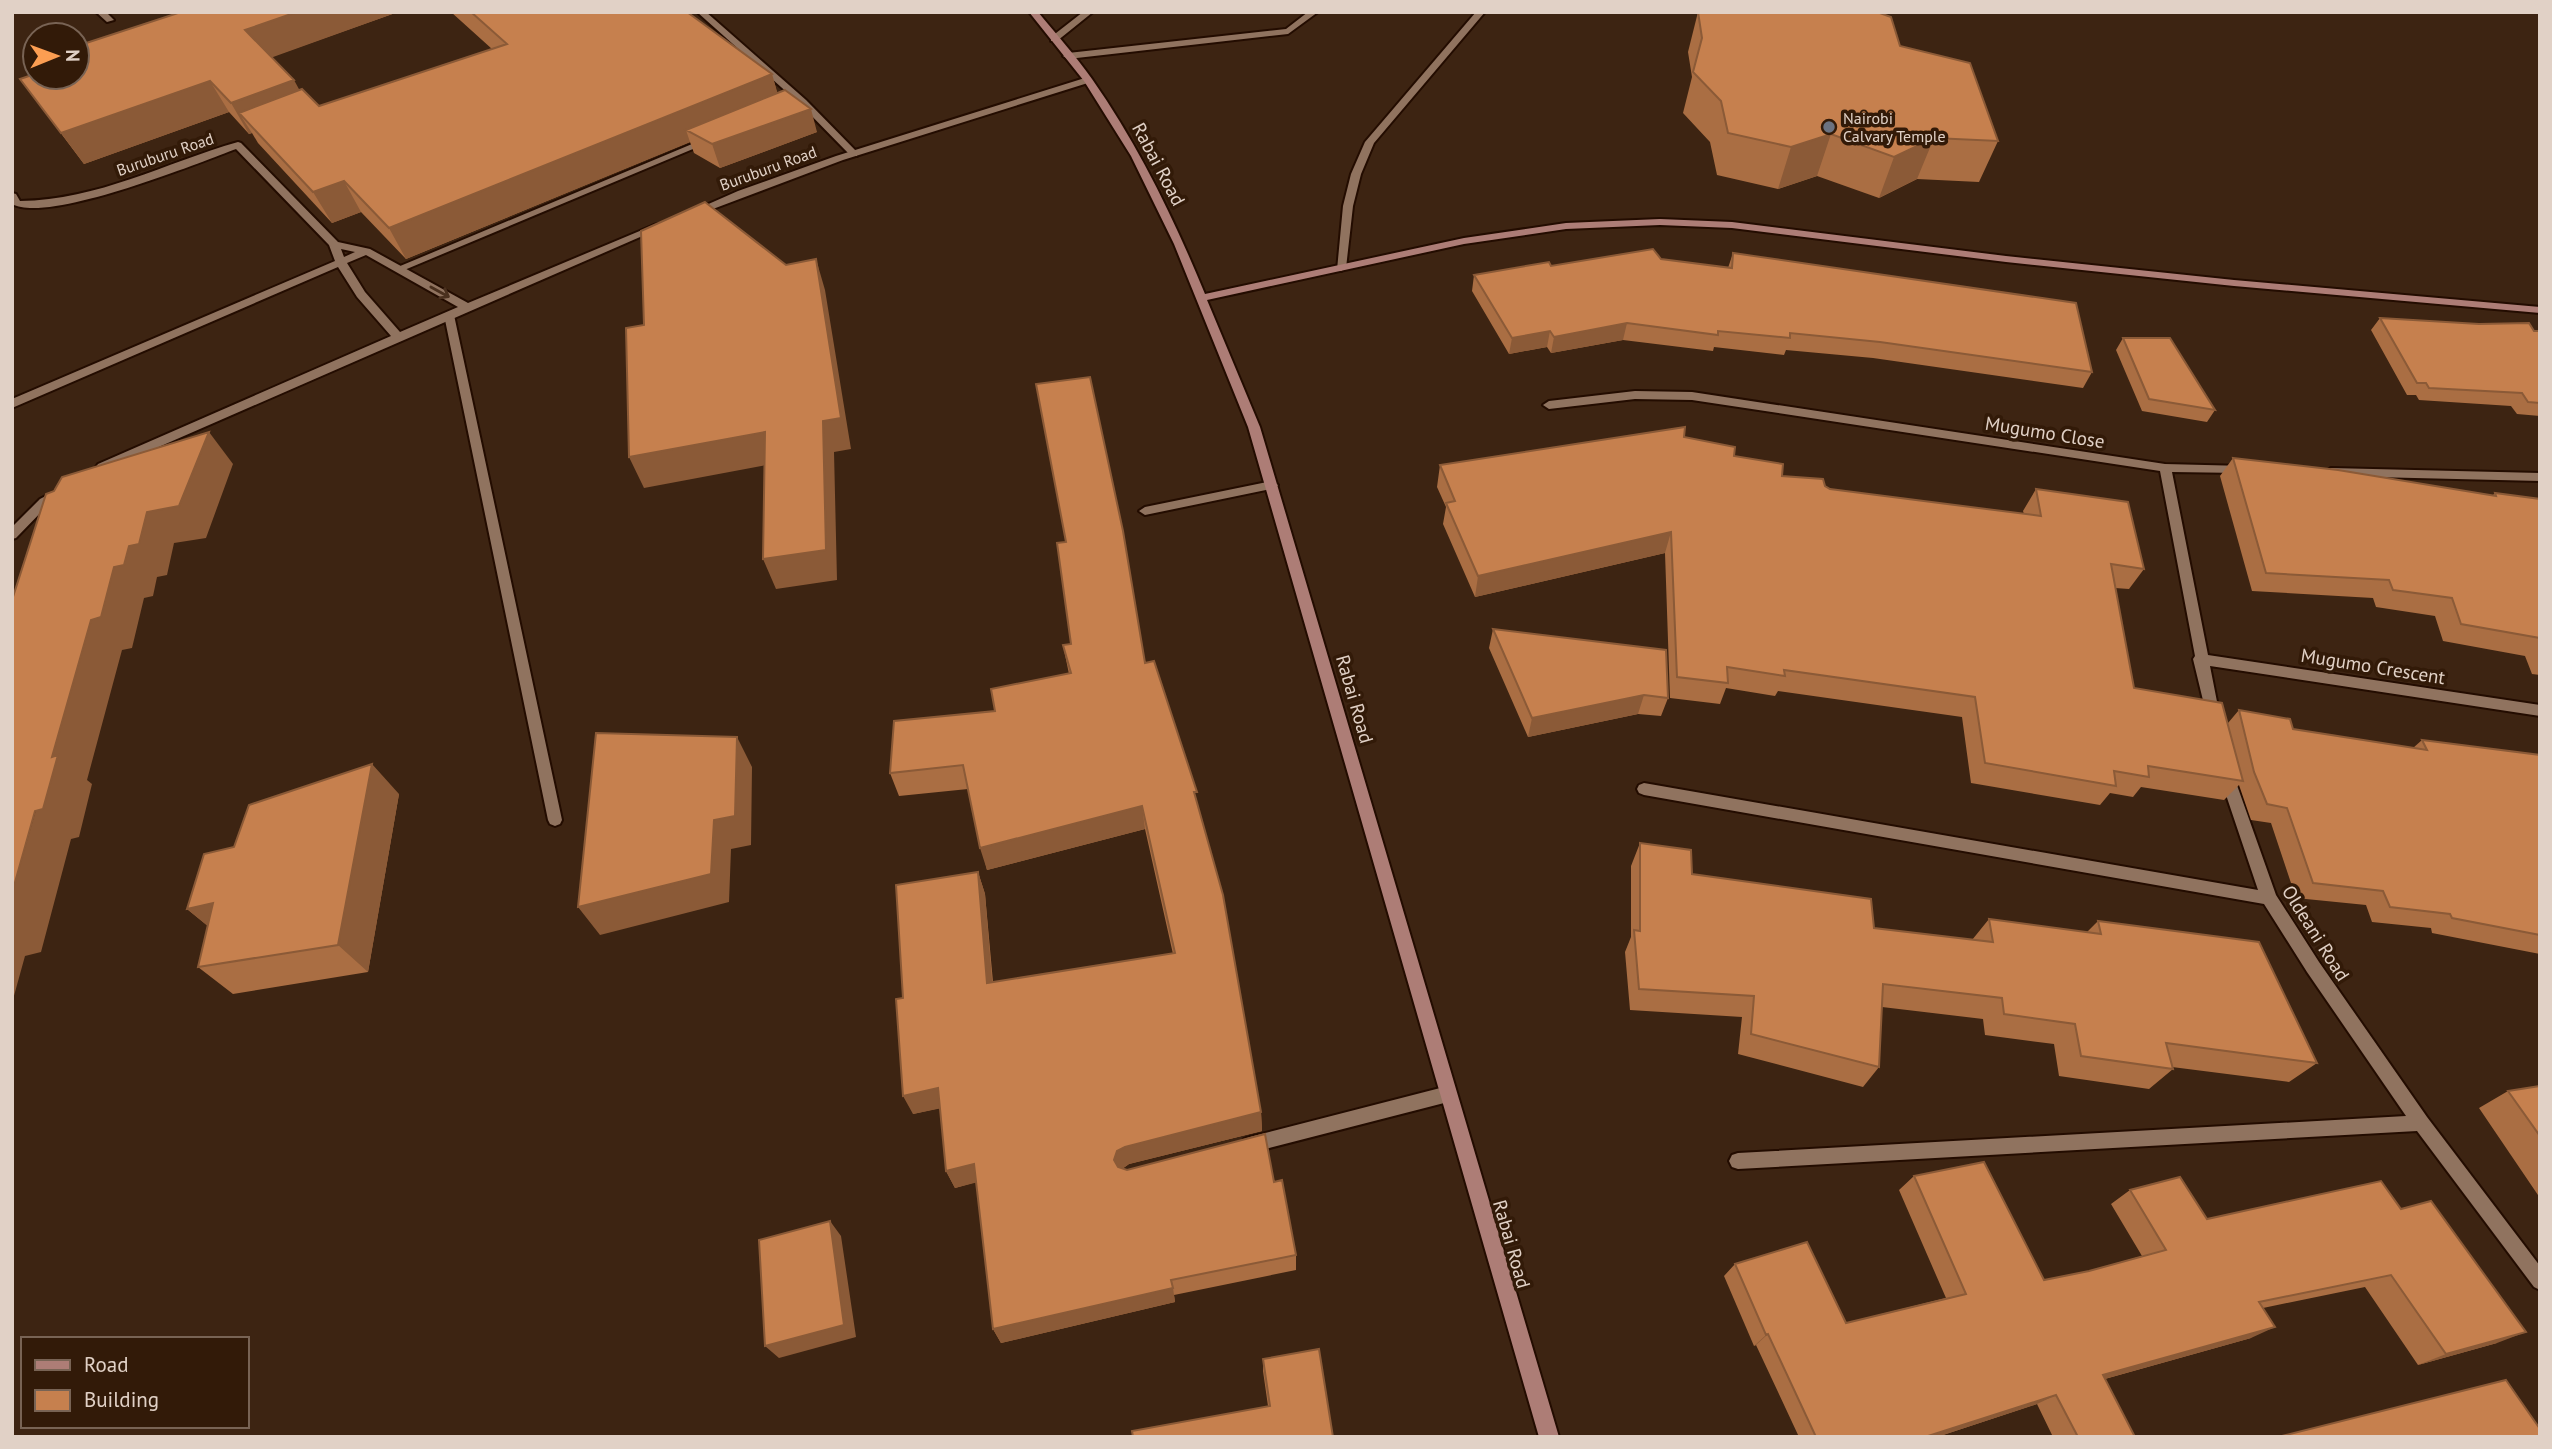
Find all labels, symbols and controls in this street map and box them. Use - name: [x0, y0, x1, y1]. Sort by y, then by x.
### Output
- north arrow: [21, 21, 91, 91]
- text: N: [61, 49, 85, 62]
- place label: Nairobi Calvary Temple: [1843, 108, 1946, 146]
- street label: Rabai Road: [1127, 118, 1191, 210]
- marker: Nairobi Calvary Temple: [1821, 119, 1837, 135]
- street label: Buruburu Road: [114, 128, 216, 180]
- street label: Buruburu Road: [717, 141, 819, 195]
- one-way arrow: [429, 286, 450, 299]
- street label: Mugumo Close: [1984, 411, 2106, 453]
- street label: Mugumo Crescent: [2299, 643, 2447, 689]
- street label: Rabai Road: [1331, 652, 1379, 746]
- street label: Oldeani Road: [2277, 881, 2355, 985]
- street label: Rabai Road: [1488, 1197, 1536, 1291]
- legend: [21, 1337, 248, 1428]
- text: Road: [84, 1351, 128, 1378]
- text: Building: [84, 1386, 159, 1413]

